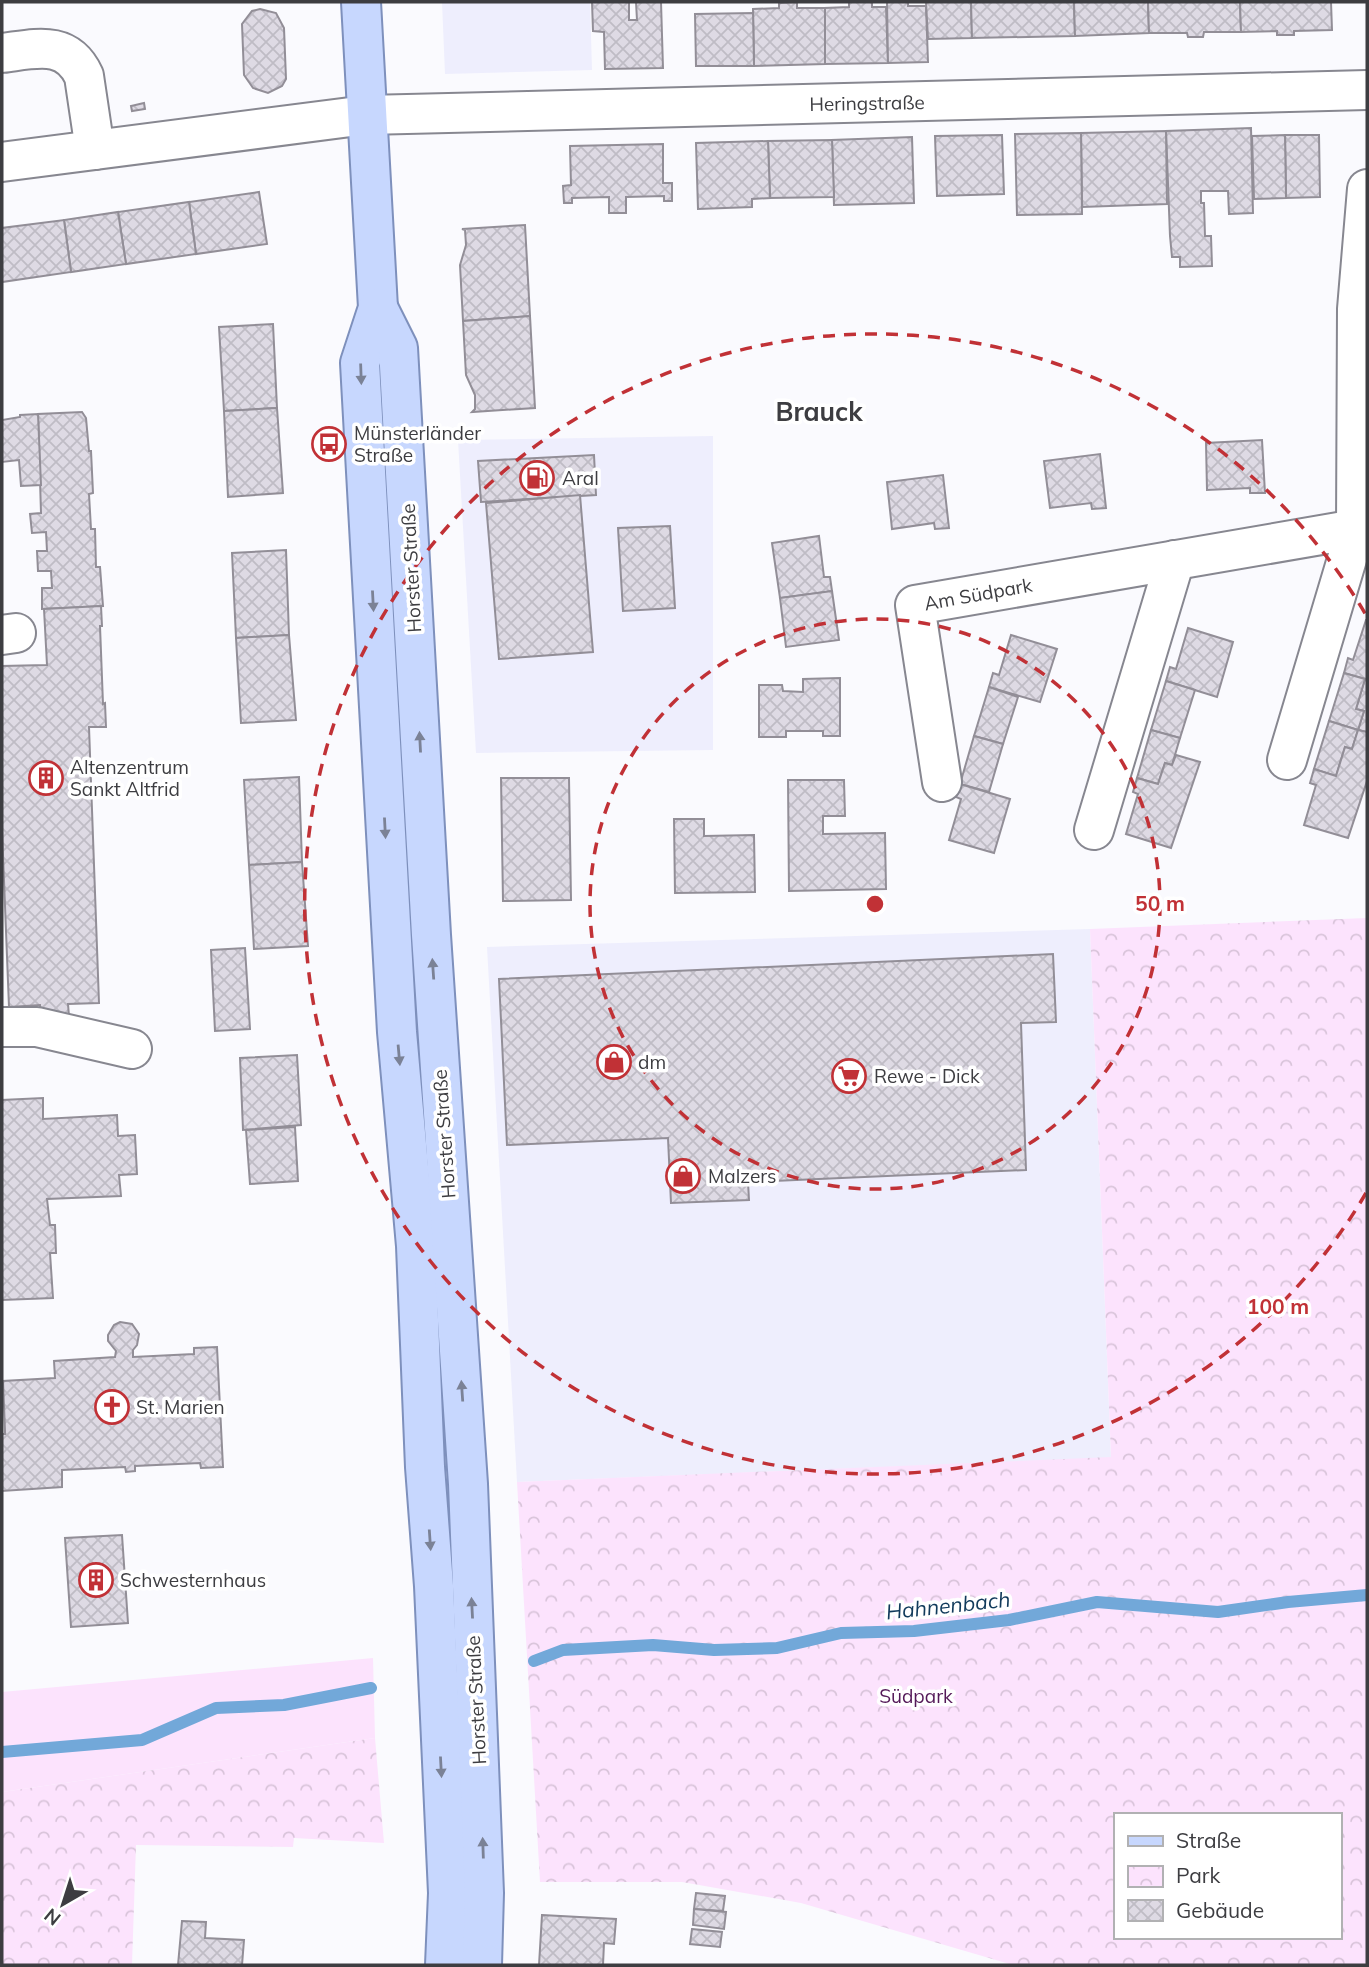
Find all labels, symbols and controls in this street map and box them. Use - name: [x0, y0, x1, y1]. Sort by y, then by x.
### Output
- street label: Heringstraße: [809, 90, 925, 116]
- one-way arrow: [355, 363, 366, 385]
- district label: Brauck: [775, 395, 863, 428]
- place label: Münsterländer Straße: [354, 421, 481, 467]
- bus stop icon: Münsterländer Straße: [310, 425, 348, 463]
- fuel station icon: Aral: [518, 459, 556, 497]
- place label: Aral: [562, 466, 599, 490]
- street label: Horster Straße: [396, 503, 426, 633]
- street label: Am Südpark: [922, 573, 1034, 615]
- one-way arrow: [368, 590, 379, 612]
- one-way arrow: [415, 730, 426, 752]
- place label: Altenzentrum Sankt Altfrid: [70, 755, 189, 801]
- building icon: Altenzentrum Sankt Altfrid: [27, 759, 65, 797]
- one-way arrow: [380, 817, 391, 839]
- text: 50 m: [1135, 890, 1185, 916]
- centre of rings: [863, 892, 887, 916]
- one-way arrow: [428, 958, 439, 980]
- shop icon: dm: [595, 1043, 633, 1081]
- one-way arrow: [394, 1044, 405, 1066]
- place label: dm: [638, 1050, 666, 1074]
- supermarket icon: Rewe - Dick: [830, 1057, 868, 1095]
- place label: Rewe - Dick: [874, 1064, 980, 1088]
- street label: Horster Straße: [428, 1069, 460, 1199]
- shop icon: Malzers: [664, 1157, 702, 1195]
- place label: Malzers: [708, 1164, 776, 1188]
- text: 100 m: [1247, 1293, 1309, 1319]
- one-way arrow: [456, 1380, 467, 1402]
- church icon: St. Marien: [93, 1388, 131, 1426]
- place label: St. Marien: [136, 1395, 225, 1419]
- one-way arrow: [425, 1529, 436, 1551]
- building icon: Schwesternhaus: [77, 1561, 115, 1599]
- place label: Schwesternhaus: [120, 1568, 266, 1592]
- water label: Hahnenbach: [885, 1586, 1011, 1624]
- one-way arrow: [466, 1597, 477, 1619]
- street label: Horster Straße: [461, 1635, 491, 1765]
- park label: Südpark: [879, 1684, 953, 1708]
- one-way arrow: [435, 1757, 446, 1779]
- legend: [1114, 1813, 1341, 1939]
- text: Straße: [1176, 1827, 1241, 1853]
- one-way arrow: [477, 1837, 488, 1859]
- text: Park: [1176, 1862, 1220, 1888]
- north arrow: [28, 1869, 98, 1939]
- text: Gebäude: [1176, 1897, 1264, 1923]
- text: N: [39, 1903, 65, 1931]

